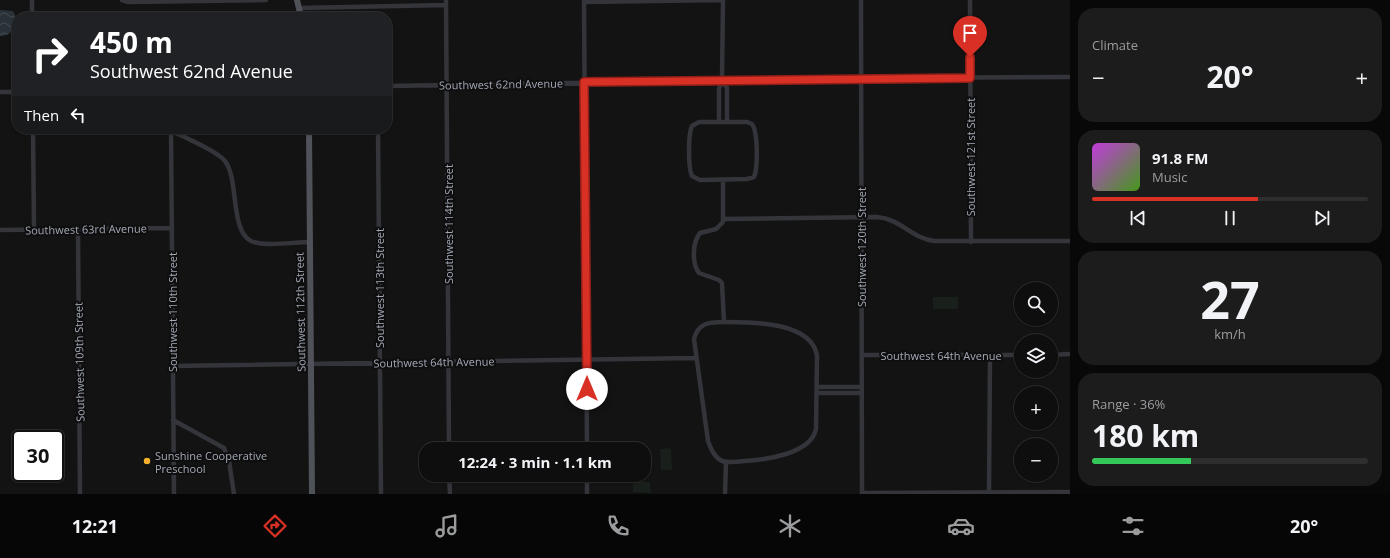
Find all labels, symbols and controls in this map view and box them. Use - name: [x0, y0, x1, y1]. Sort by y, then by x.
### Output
- pin: [953, 16, 987, 57]
- icon: arrive: [959, 22, 981, 44]
- text: 450 m: [90, 23, 173, 61]
- icon: right: [24, 28, 76, 80]
- text: Climate: [1092, 36, 1138, 54]
- text: 20°: [1206, 56, 1254, 97]
- text: Southwest 62nd Avenue: [90, 59, 293, 83]
- text: −: [1092, 62, 1105, 92]
- text: +: [1355, 62, 1368, 92]
- street label: Southwest 62nd Avenue: [439, 75, 563, 93]
- street label: Southwest 121st Street: [963, 98, 978, 216]
- icon: left: [67, 104, 89, 126]
- text: Then: [24, 105, 59, 125]
- text: 91.8 FM: [1152, 148, 1208, 168]
- street label: Southwest 114th Street: [441, 164, 456, 284]
- text: Music: [1152, 168, 1187, 186]
- street label: Southwest 120th Street: [854, 187, 869, 307]
- icon: previous: [1127, 207, 1149, 229]
- icon: pause: [1219, 207, 1241, 229]
- icon: next: [1311, 207, 1333, 229]
- street label: Southwest 63rd Avenue: [25, 220, 147, 238]
- street label: Southwest 113th Street: [372, 228, 387, 348]
- street label: Southwest 110th Street: [165, 252, 180, 372]
- street label: Southwest 112th Street: [291, 252, 309, 372]
- text: 27: [1200, 263, 1260, 334]
- map controls: [1014, 282, 1058, 482]
- button: search: [1014, 282, 1058, 326]
- street label: Southwest 109th Street: [70, 302, 88, 422]
- text: km/h: [1214, 325, 1246, 343]
- button: layers: [1014, 334, 1058, 378]
- street label: Southwest 64th Avenue: [880, 348, 1002, 363]
- street label: Southwest 64th Avenue: [373, 353, 495, 371]
- position arrow: [566, 368, 608, 410]
- button: +: [1014, 386, 1058, 430]
- text: Range · 36%: [1092, 395, 1165, 413]
- text: 180 km: [1092, 415, 1199, 456]
- speed limit sign: 30: [12, 430, 64, 482]
- button: −: [1014, 438, 1058, 482]
- place label: Sunshine Cooperative Preschool: [155, 448, 267, 476]
- text: 12:24 · 3 min · 1.1 km: [458, 452, 612, 472]
- marker: Sunshine Cooperative Preschool: [142, 456, 152, 466]
- icon: directions: [261, 512, 289, 540]
- icon: music: [433, 512, 461, 540]
- icon: phone: [604, 512, 632, 540]
- icon: climate: [776, 512, 804, 540]
- icon: car: [947, 512, 975, 540]
- icon: filters: [1119, 512, 1147, 540]
- text: 12:21: [72, 514, 118, 538]
- text: 20°: [1290, 514, 1318, 538]

